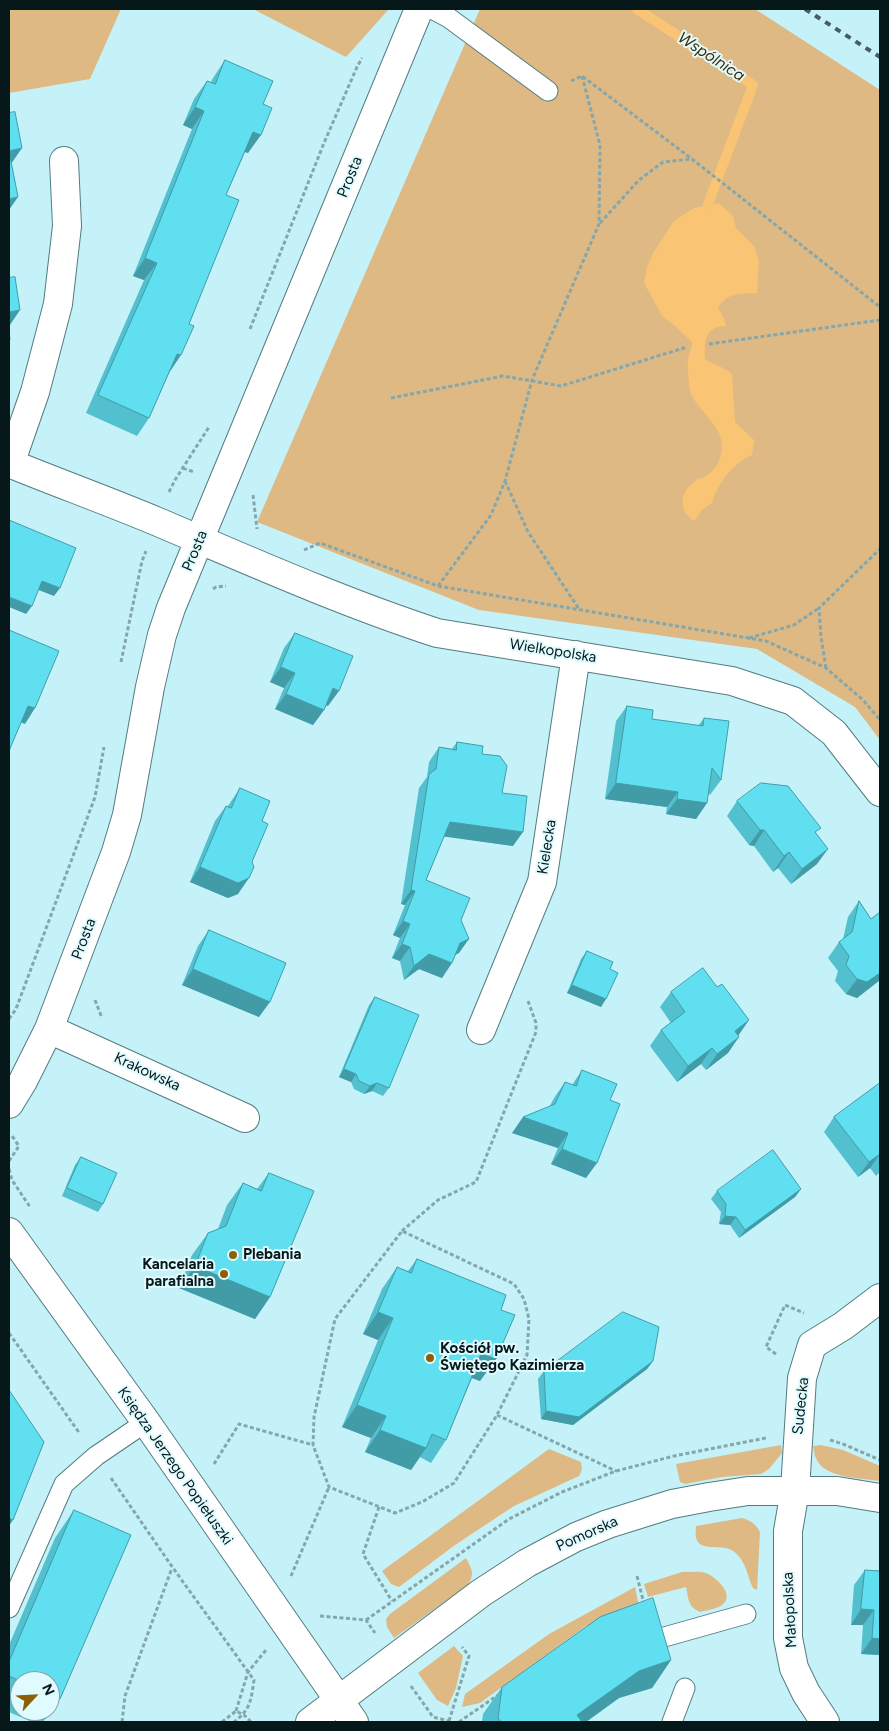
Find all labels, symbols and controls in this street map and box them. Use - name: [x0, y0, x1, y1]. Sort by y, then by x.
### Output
- water label: Wspólnica: [674, 28, 748, 86]
- street label: Prosta: [334, 154, 366, 200]
- street label: Prosta: [178, 528, 212, 574]
- street label: Wielkopolska: [508, 635, 598, 667]
- street label: Kielecka: [534, 818, 560, 876]
- street label: Prosta: [68, 916, 100, 962]
- street label: Krakowska: [111, 1049, 183, 1095]
- place label: Plebania: [243, 1246, 301, 1264]
- marker: Plebania: [227, 1249, 239, 1261]
- place label: Kancelaria parafialna: [142, 1256, 214, 1291]
- marker: Kancelaria parafialna: [218, 1268, 230, 1280]
- place label: Kościół pw. Świętego Kazimierza: [440, 1340, 584, 1375]
- marker: Kościół pw. Świętego Kazimierza: [424, 1352, 436, 1364]
- street label: Sudecka: [789, 1376, 813, 1436]
- street label: Księdza Jerzego Popiełuszki: [114, 1384, 236, 1548]
- street label: Pomorska: [553, 1512, 621, 1556]
- street label: Małopolska: [779, 1572, 801, 1648]
- north arrow: [10, 1671, 60, 1721]
- text: N: [38, 1681, 58, 1698]

